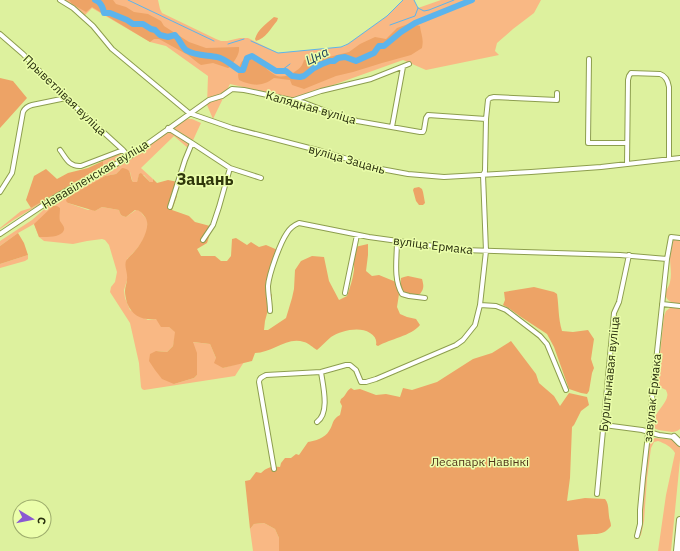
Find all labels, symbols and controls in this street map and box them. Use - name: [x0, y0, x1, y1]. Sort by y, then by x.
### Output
- water label: Цна: [303, 43, 331, 69]
- street label: Прыветлівая вуліца: [20, 51, 110, 139]
- street label: Калядная вуліца: [264, 87, 358, 127]
- street label: Нававіленская вуліца: [39, 136, 152, 212]
- street label: вуліца Зацань: [307, 141, 387, 177]
- district label: Зацань: [177, 169, 233, 189]
- street label: вуліца Ермака: [392, 233, 474, 257]
- street label: Бурштынавая вуліца: [595, 315, 623, 432]
- street label: завулак Ермака: [640, 352, 664, 443]
- park label: Лесапарк Навінкі: [431, 454, 529, 469]
- north arrow: [12, 499, 52, 539]
- text: С: [34, 516, 49, 525]

